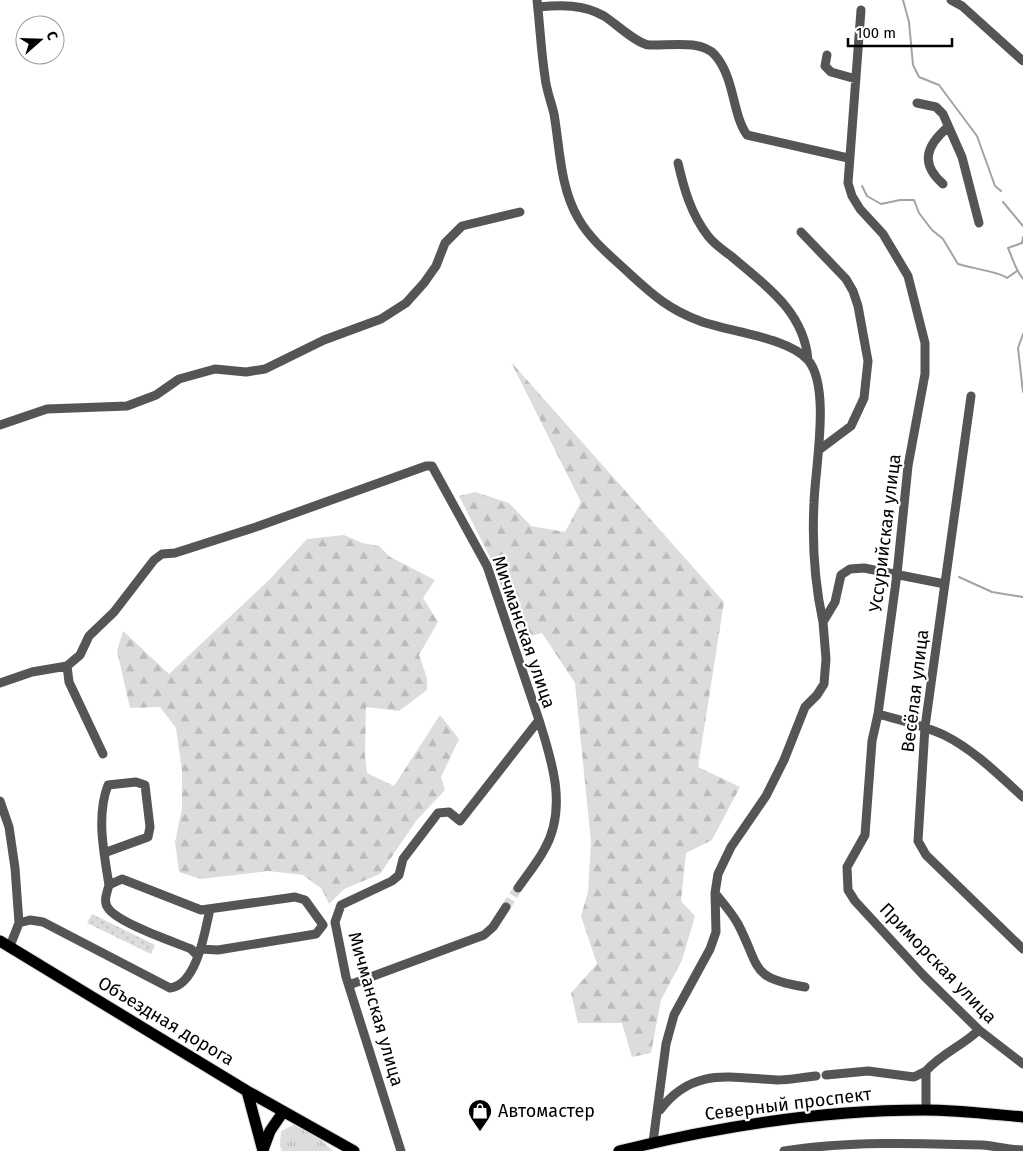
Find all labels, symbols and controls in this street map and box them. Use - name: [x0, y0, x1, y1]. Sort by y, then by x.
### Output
- north arrow: [15, 15, 65, 65]
- scale bar: [848, 15, 952, 47]
- text: 100 m: [856, 24, 896, 42]
- text: С: [42, 29, 61, 42]
- street label: Уссурийская улица: [864, 453, 906, 613]
- street label: Мичманская улица: [488, 553, 560, 711]
- street label: Весёлая улица: [897, 628, 933, 754]
- street label: Приморская улица: [875, 898, 1001, 1028]
- street label: Мичманская улица: [343, 929, 409, 1089]
- street label: Объездная дорога: [94, 972, 238, 1070]
- street label: Северный проспект: [703, 1083, 874, 1125]
- shop icon: Автомастер: [467, 1098, 493, 1132]
- place label: Автомастер: [498, 1100, 595, 1122]

